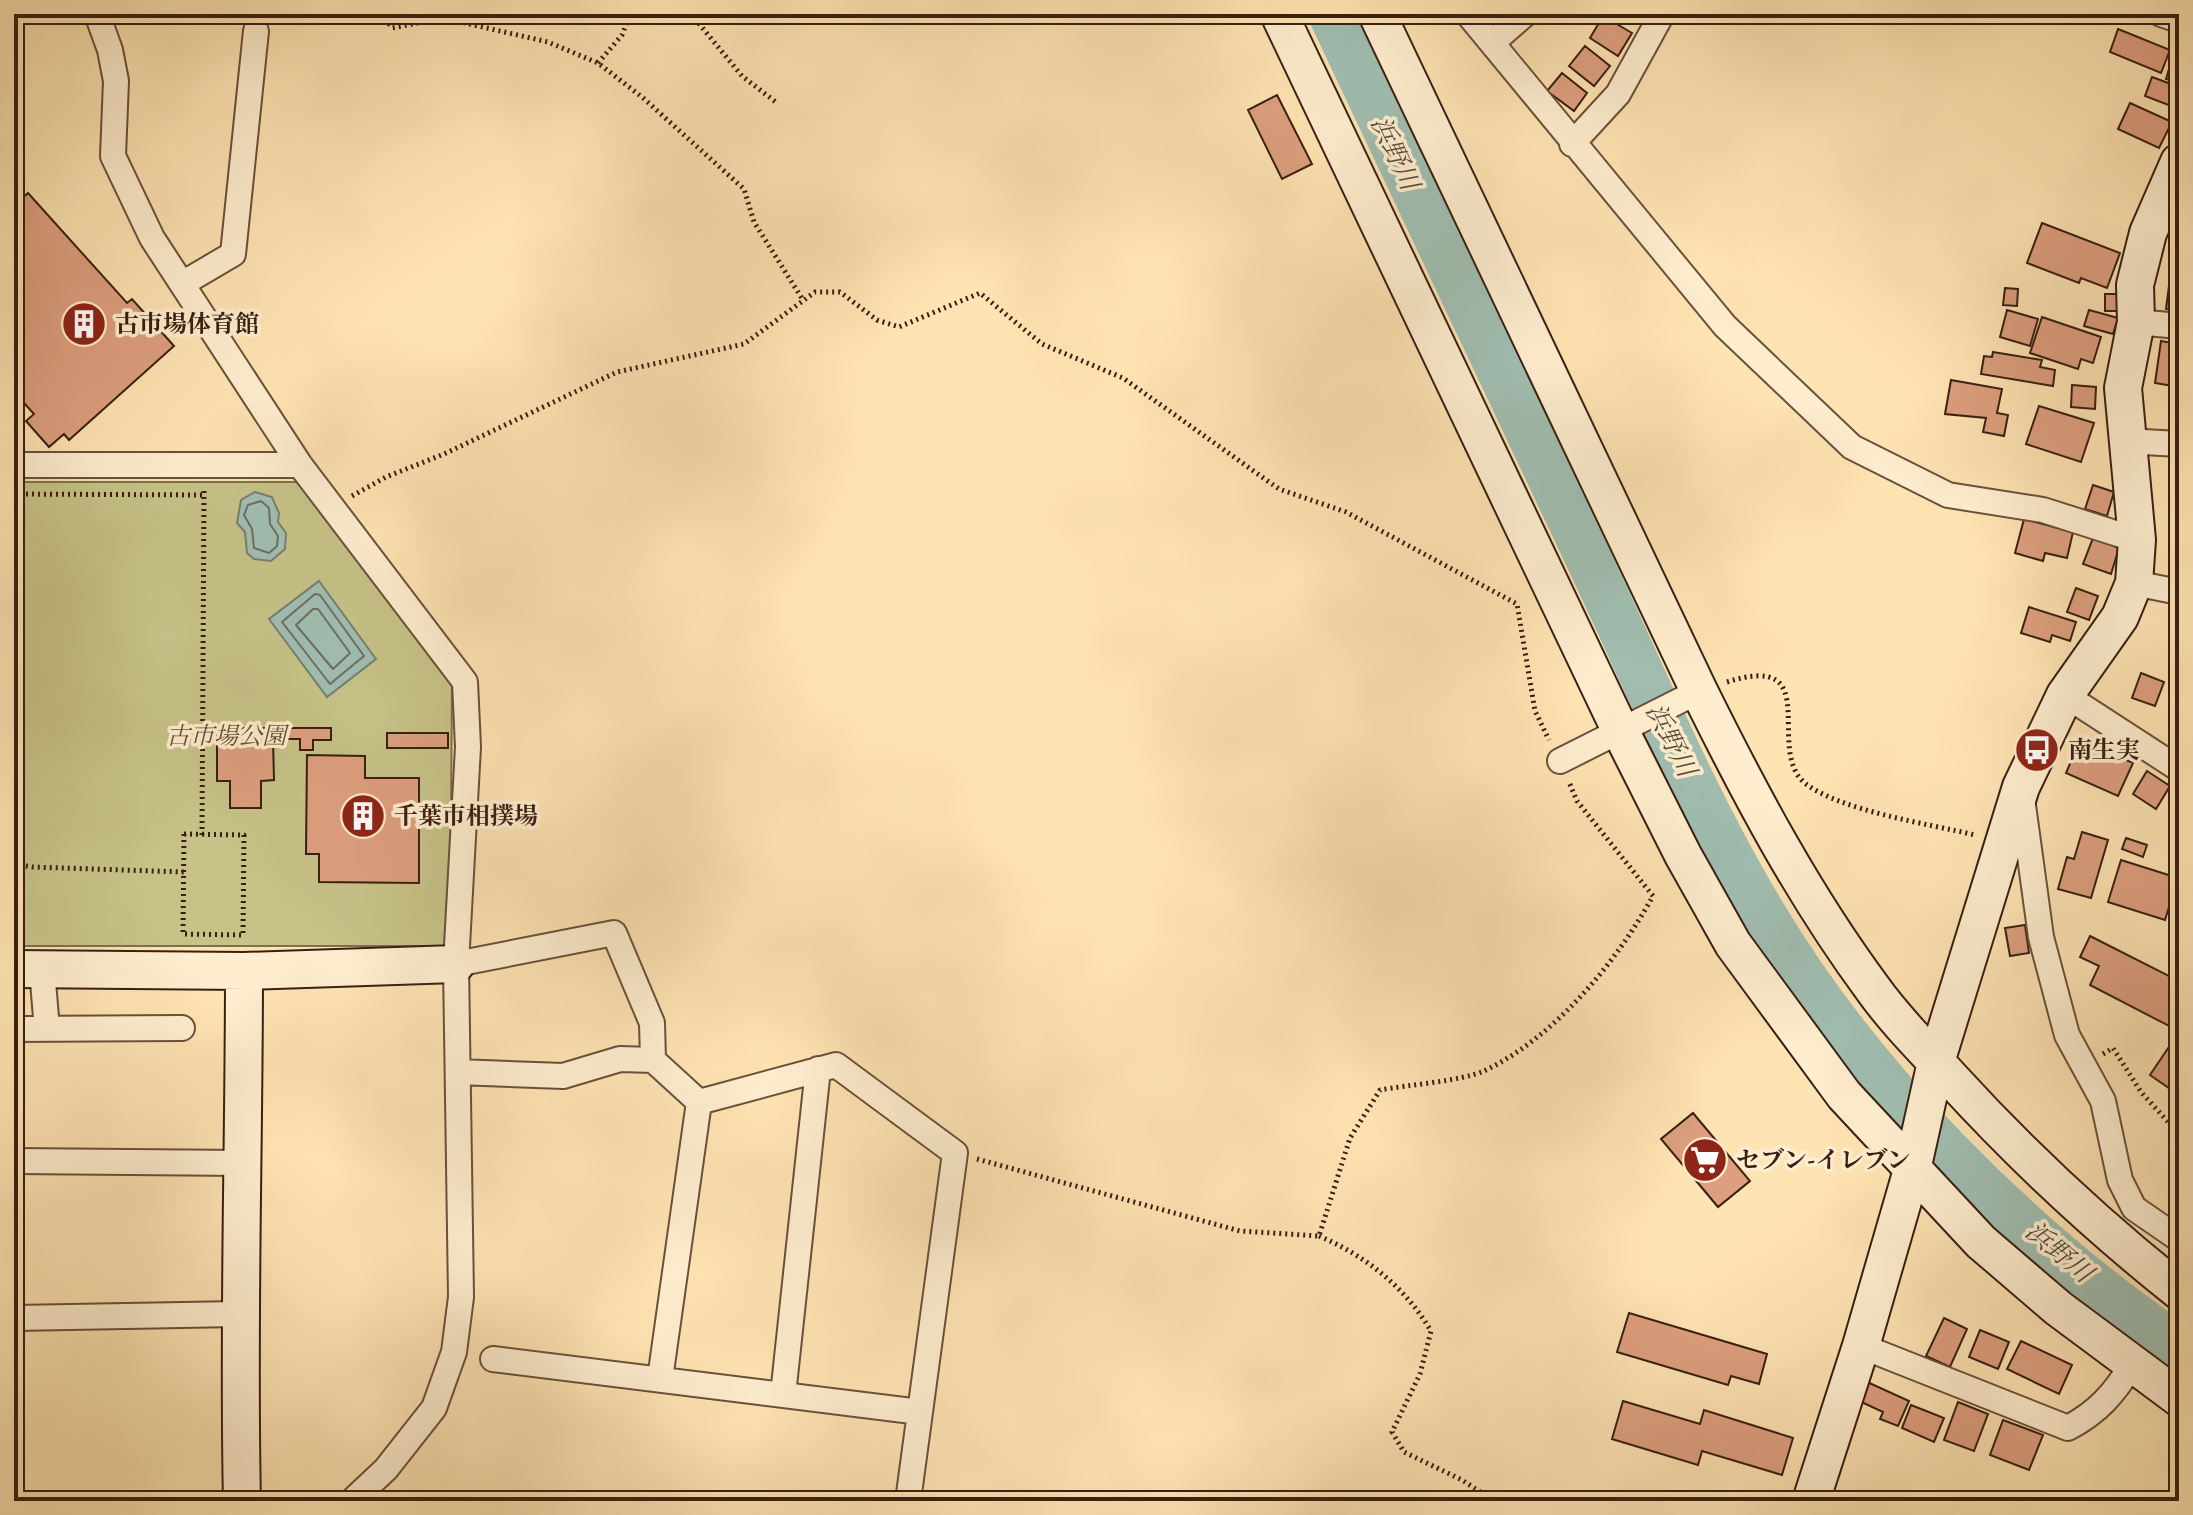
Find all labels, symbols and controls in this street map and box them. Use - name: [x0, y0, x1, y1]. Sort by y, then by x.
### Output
- water label: 浜野川: [1363, 110, 1429, 198]
- building icon: 古市場体育館: [60, 300, 108, 348]
- place label: 古市場体育館: [115, 308, 259, 340]
- water label: 浜野川: [1638, 697, 1706, 785]
- park label: 古市場公園: [166, 720, 290, 752]
- bus stop icon: 南生実: [2013, 726, 2061, 774]
- place label: 南生実: [2068, 734, 2140, 766]
- building icon: 千葉市相撲場: [339, 792, 387, 840]
- place label: 千葉市相撲場: [394, 800, 538, 832]
- supermarket icon: セブン-イレブン: [1681, 1136, 1729, 1184]
- place label: セブン-イレブン: [1736, 1144, 1911, 1176]
- water label: 浜野川: [2018, 1214, 2102, 1292]

